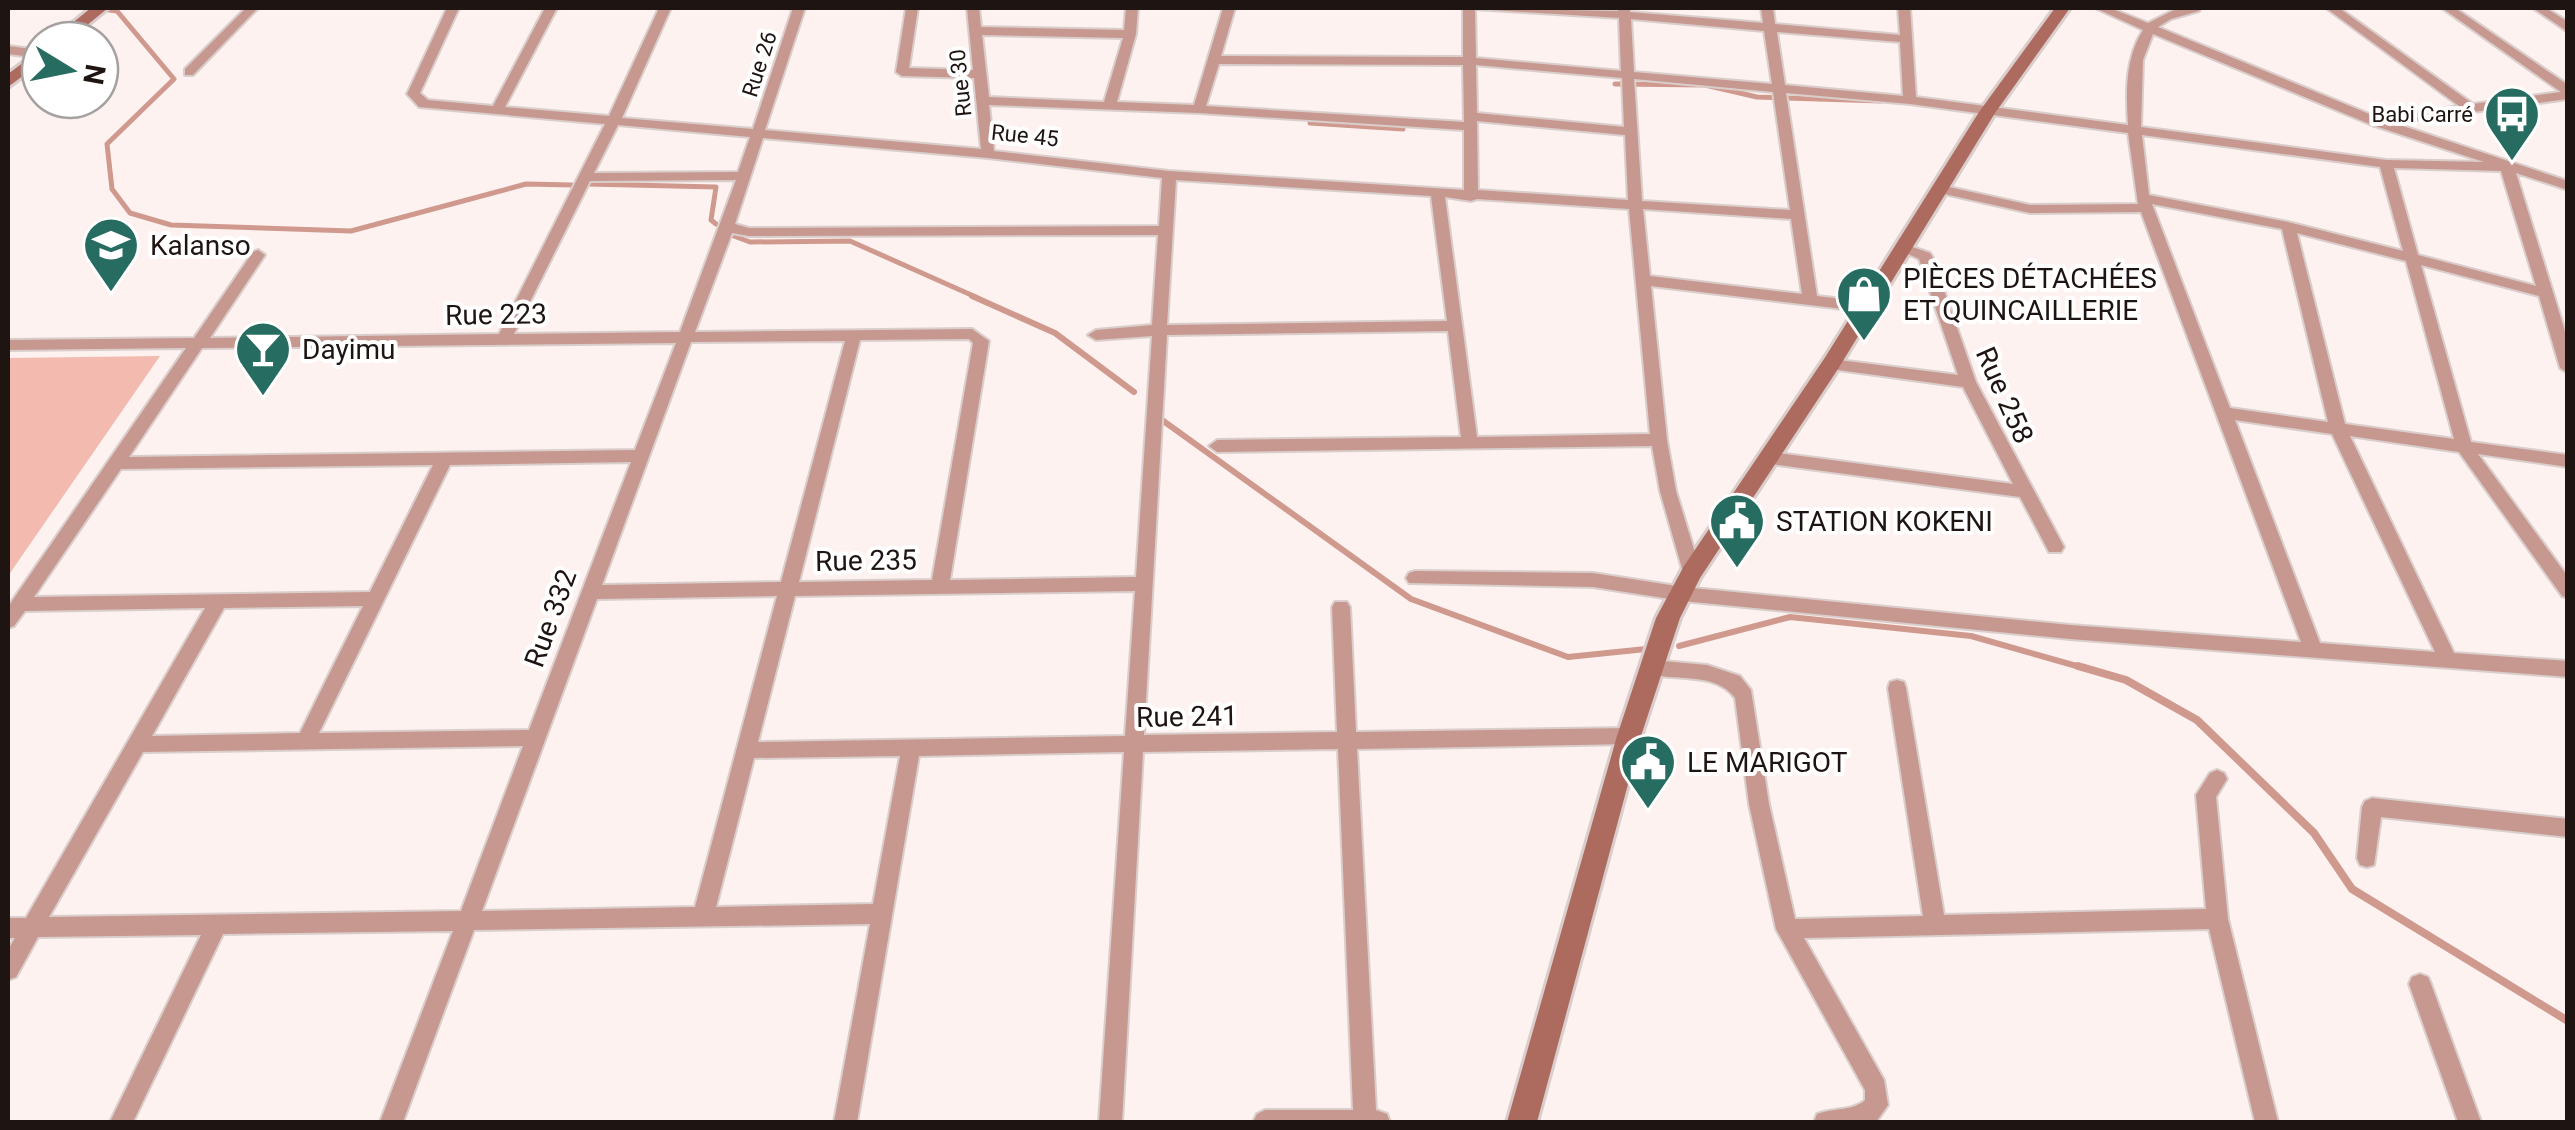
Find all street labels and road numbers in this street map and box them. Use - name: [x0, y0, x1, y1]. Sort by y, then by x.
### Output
- street label: Rue 26: [737, 28, 782, 100]
- street label: Rue 30: [945, 48, 976, 118]
- street label: Rue 45: [990, 120, 1060, 151]
- street label: Rue 223: [445, 297, 547, 332]
- street label: Rue 258: [1969, 342, 2040, 448]
- street label: Rue 235: [815, 543, 917, 578]
- street label: Rue 332: [518, 565, 583, 672]
- street label: Rue 241: [1136, 699, 1238, 734]

